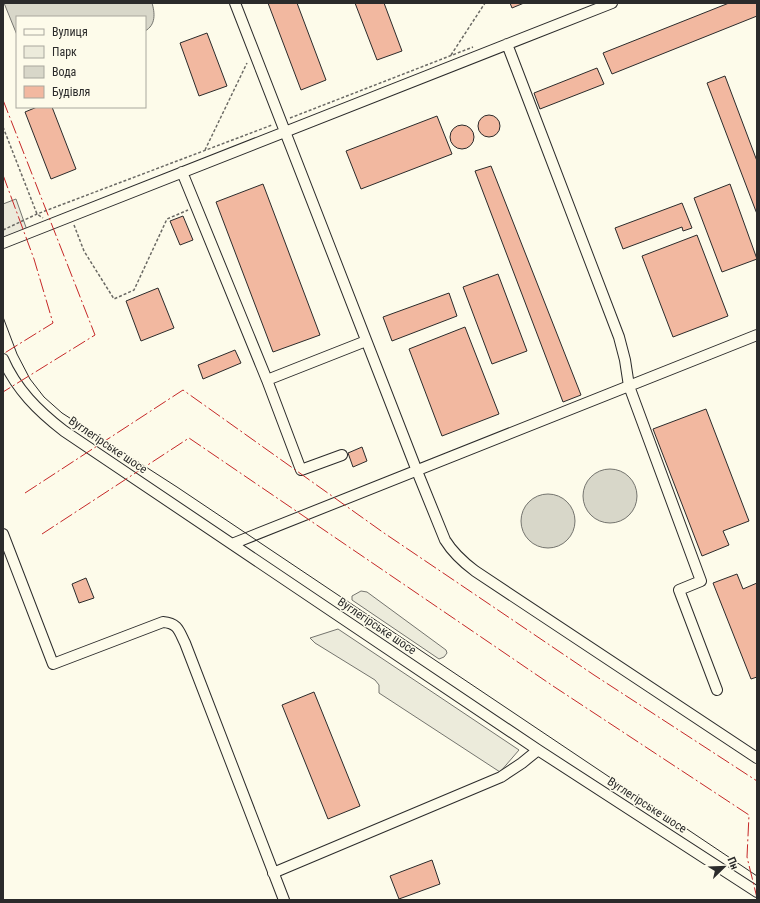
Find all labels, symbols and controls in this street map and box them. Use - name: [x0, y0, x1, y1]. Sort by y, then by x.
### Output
- legend: [16, 16, 146, 108]
- text: Вулиця: [52, 25, 88, 39]
- text: Парк: [52, 45, 77, 59]
- text: Вода: [52, 65, 77, 79]
- text: Будівля: [52, 85, 90, 99]
- street label: Вуглегірське шосе: [66, 414, 150, 477]
- street label: Вуглегірське шосе: [335, 595, 419, 658]
- street label: Вуглегірське шосе: [605, 774, 690, 836]
- north arrow: [704, 847, 744, 887]
- text: Пн: [724, 855, 741, 871]

